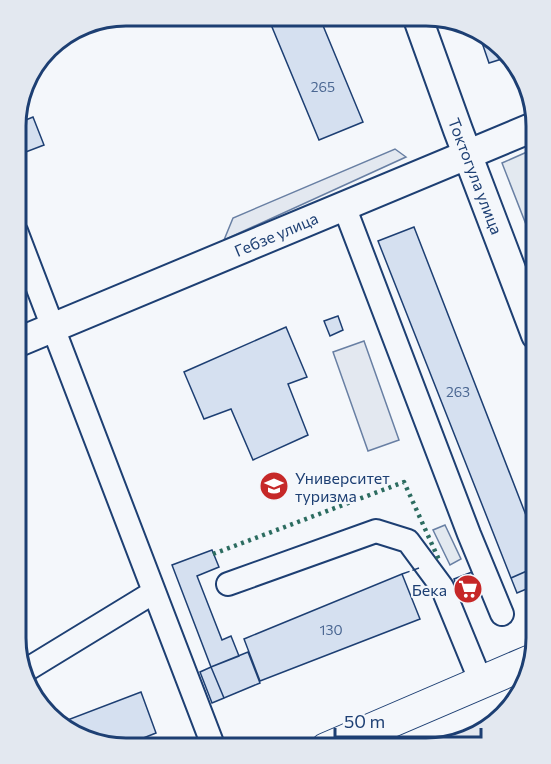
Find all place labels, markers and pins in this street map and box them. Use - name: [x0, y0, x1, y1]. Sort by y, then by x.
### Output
- place label: Университет туризма: [295, 468, 390, 505]
- school or university icon: Университет туризма: [258, 470, 290, 502]
- supermarket icon: Бека: [452, 573, 484, 605]
- place label: Бека: [412, 580, 447, 599]

